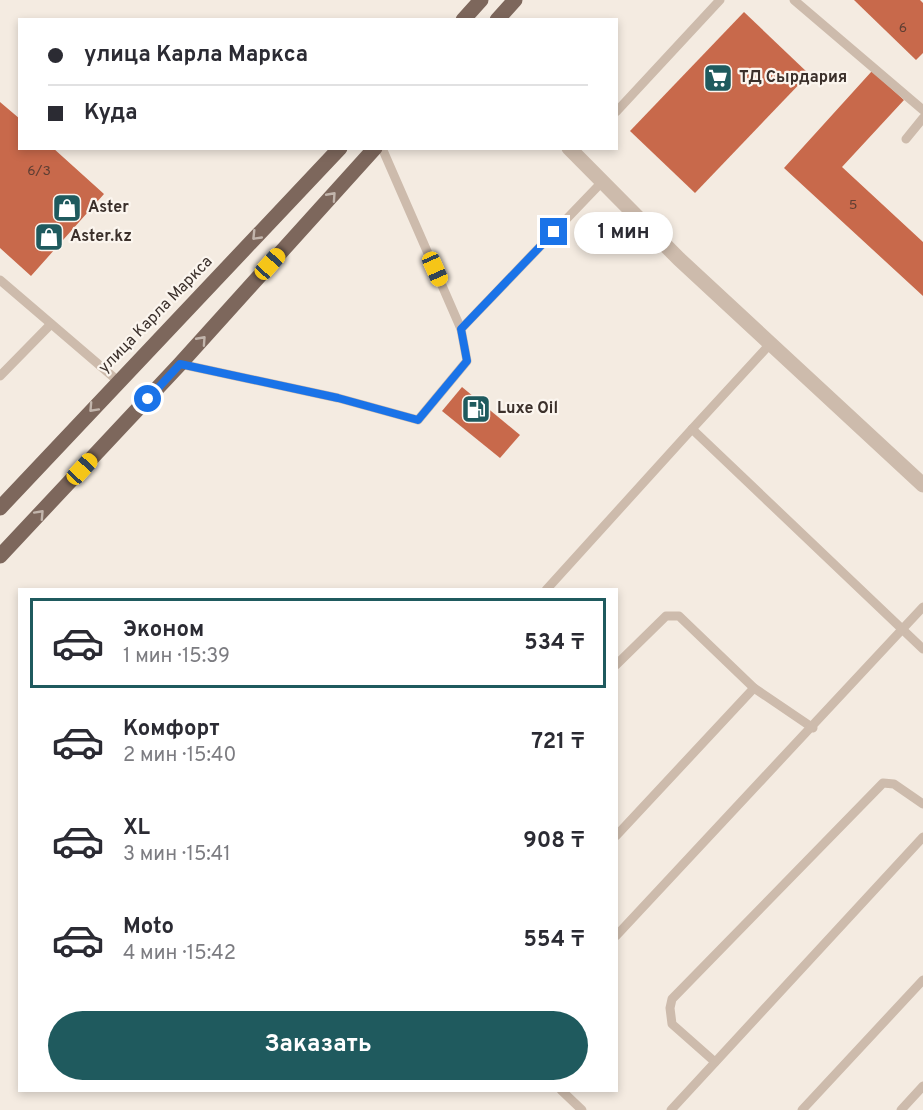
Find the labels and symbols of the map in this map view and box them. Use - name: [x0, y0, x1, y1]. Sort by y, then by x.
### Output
- house number: 6: [899, 20, 907, 37]
- supermarket icon: ТД Сырдария: [702, 62, 734, 94]
- place label: ТД Сырдария: [739, 68, 847, 88]
- house number: 6/3: [27, 163, 51, 180]
- shop icon: Aster: [51, 192, 83, 224]
- one-way arrow: [325, 192, 336, 203]
- house number: 5: [849, 197, 857, 214]
- place label: Aster: [88, 198, 129, 218]
- callout: 1 мин: [575, 211, 674, 253]
- route end: [540, 218, 567, 245]
- shop icon: Aster.kz: [33, 221, 65, 253]
- place label: Aster.kz: [70, 227, 132, 247]
- one-way arrow: [252, 230, 263, 240]
- car: [251, 245, 289, 283]
- car: [419, 249, 451, 289]
- street label: улица Карла Маркса: [95, 252, 217, 378]
- one-way arrow: [195, 337, 206, 347]
- route start: [134, 385, 161, 412]
- fuel station icon: Luxe Oil: [460, 393, 492, 425]
- place label: Luxe Oil: [497, 399, 558, 419]
- one-way arrow: [89, 402, 100, 412]
- car: [63, 450, 101, 488]
- one-way arrow: [33, 510, 44, 520]

